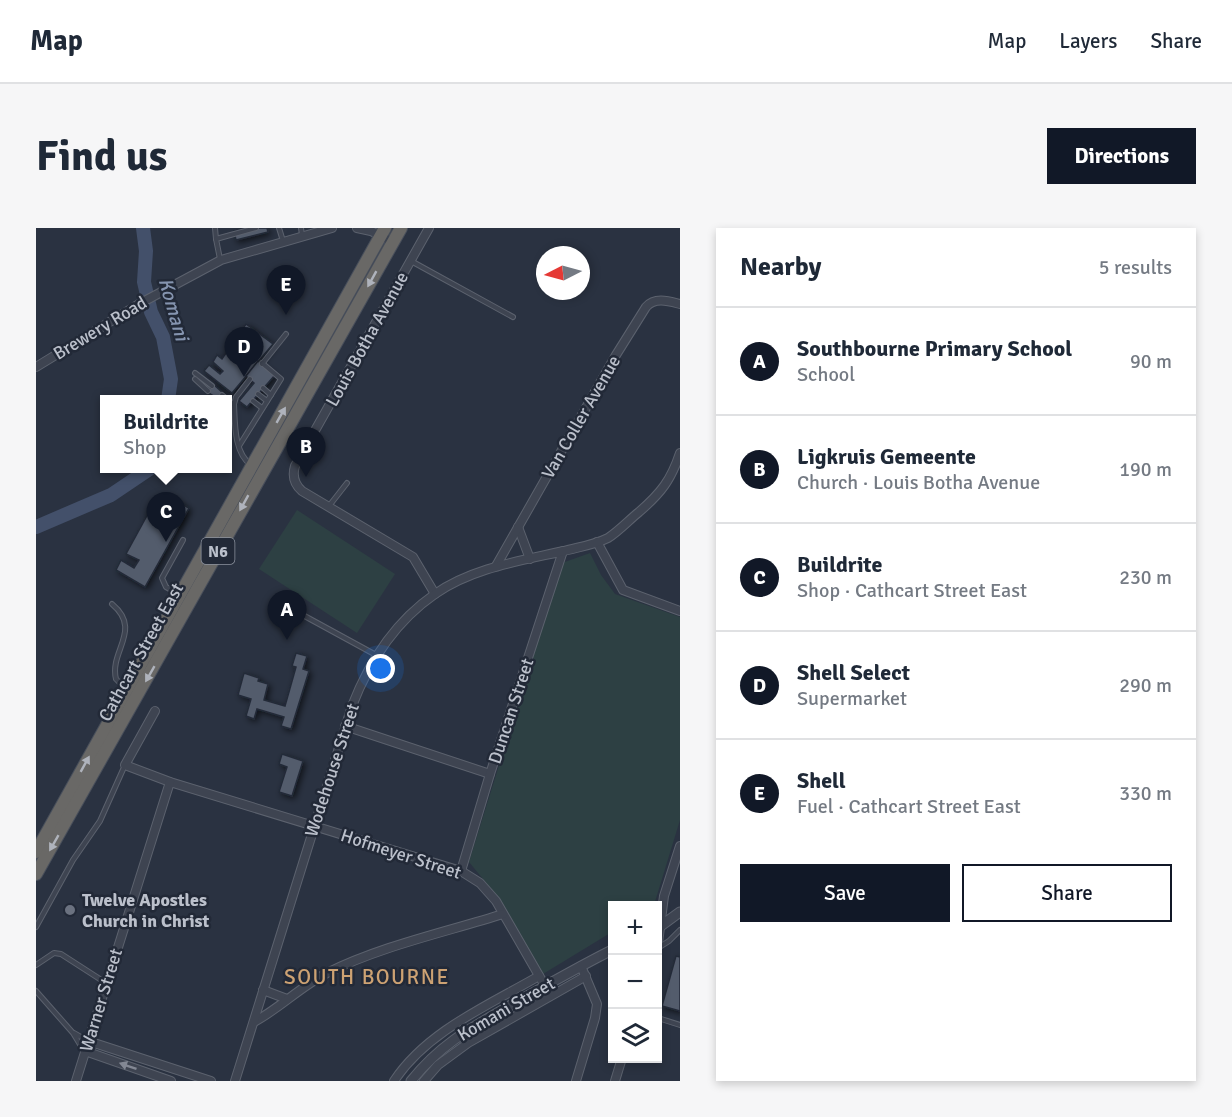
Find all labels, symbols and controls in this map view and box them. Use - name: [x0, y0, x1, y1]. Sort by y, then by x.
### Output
- text: Map: [30, 24, 83, 58]
- text: Map: [988, 28, 1026, 54]
- text: Layers: [1059, 28, 1117, 54]
- text: Share: [1150, 28, 1202, 54]
- button: Directions: [1047, 128, 1196, 184]
- text: Find us: [36, 131, 167, 182]
- north arrow: [536, 246, 590, 300]
- text: Nearby: [740, 251, 821, 283]
- text: 5 results: [1099, 255, 1172, 280]
- pin: E: [266, 266, 306, 315]
- street label: Louis Botha Avenue: [321, 268, 413, 410]
- one-way arrow: [367, 271, 377, 288]
- water label: Komani: [153, 275, 195, 345]
- street label: Brewery Road: [49, 291, 151, 365]
- pin: D: [224, 328, 264, 377]
- text: Southbourne Primary School: [797, 335, 1072, 362]
- text: A: [753, 349, 766, 374]
- text: 90 m: [1130, 349, 1172, 374]
- street label: Van Coller Avenue: [537, 351, 625, 483]
- text: School: [797, 362, 855, 387]
- popup: [100, 395, 232, 473]
- one-way arrow: [276, 406, 286, 423]
- text: Buildrite: [123, 408, 209, 435]
- pin: B: [286, 428, 326, 477]
- text: Shop: [123, 435, 166, 460]
- text: Ligkruis Gemeente: [797, 443, 976, 470]
- text: B: [753, 457, 766, 482]
- text: 190 m: [1119, 457, 1172, 482]
- text: Church · Louis Botha Avenue: [797, 470, 1040, 495]
- pin: C: [146, 492, 186, 542]
- one-way arrow: [239, 495, 250, 511]
- road number: N6: [202, 538, 234, 564]
- text: Buildrite: [797, 551, 882, 578]
- text: C: [753, 565, 766, 590]
- text: 230 m: [1119, 565, 1172, 590]
- text: Shop · Cathcart Street East: [797, 578, 1027, 603]
- street label: Cathcart Street East: [94, 579, 188, 725]
- pin: A: [268, 590, 306, 640]
- your location: [366, 654, 395, 683]
- street label: Duncan Street: [484, 655, 538, 767]
- text: Shell Select: [797, 659, 910, 686]
- one-way arrow: [145, 666, 155, 683]
- text: D: [753, 673, 766, 698]
- text: 290 m: [1119, 673, 1172, 698]
- text: Supermarket: [797, 686, 907, 711]
- street label: Wodehouse Street: [300, 700, 364, 840]
- one-way arrow: [80, 755, 90, 772]
- text: Shell: [797, 767, 846, 794]
- text: E: [754, 781, 765, 806]
- text: 330 m: [1119, 781, 1172, 806]
- text: Fuel · Cathcart Street East: [797, 794, 1021, 819]
- street label: Hofmeyer Street: [338, 824, 464, 884]
- one-way arrow: [48, 835, 59, 851]
- button: Save: [740, 864, 950, 922]
- button: Share: [962, 864, 1172, 922]
- place label: Twelve Apostles Church in Christ: [82, 889, 210, 932]
- map controls: [608, 901, 662, 1063]
- button: +: [608, 901, 662, 955]
- marker: Twelve Apostles Church in Christ: [63, 903, 77, 917]
- street label: Warner Street: [75, 946, 127, 1054]
- button: −: [608, 955, 662, 1009]
- district label: SOUTH BOURNE: [284, 964, 450, 990]
- street label: Komani Street: [453, 972, 559, 1046]
- button: layers: [608, 1009, 662, 1063]
- one-way arrow: [119, 1061, 137, 1071]

